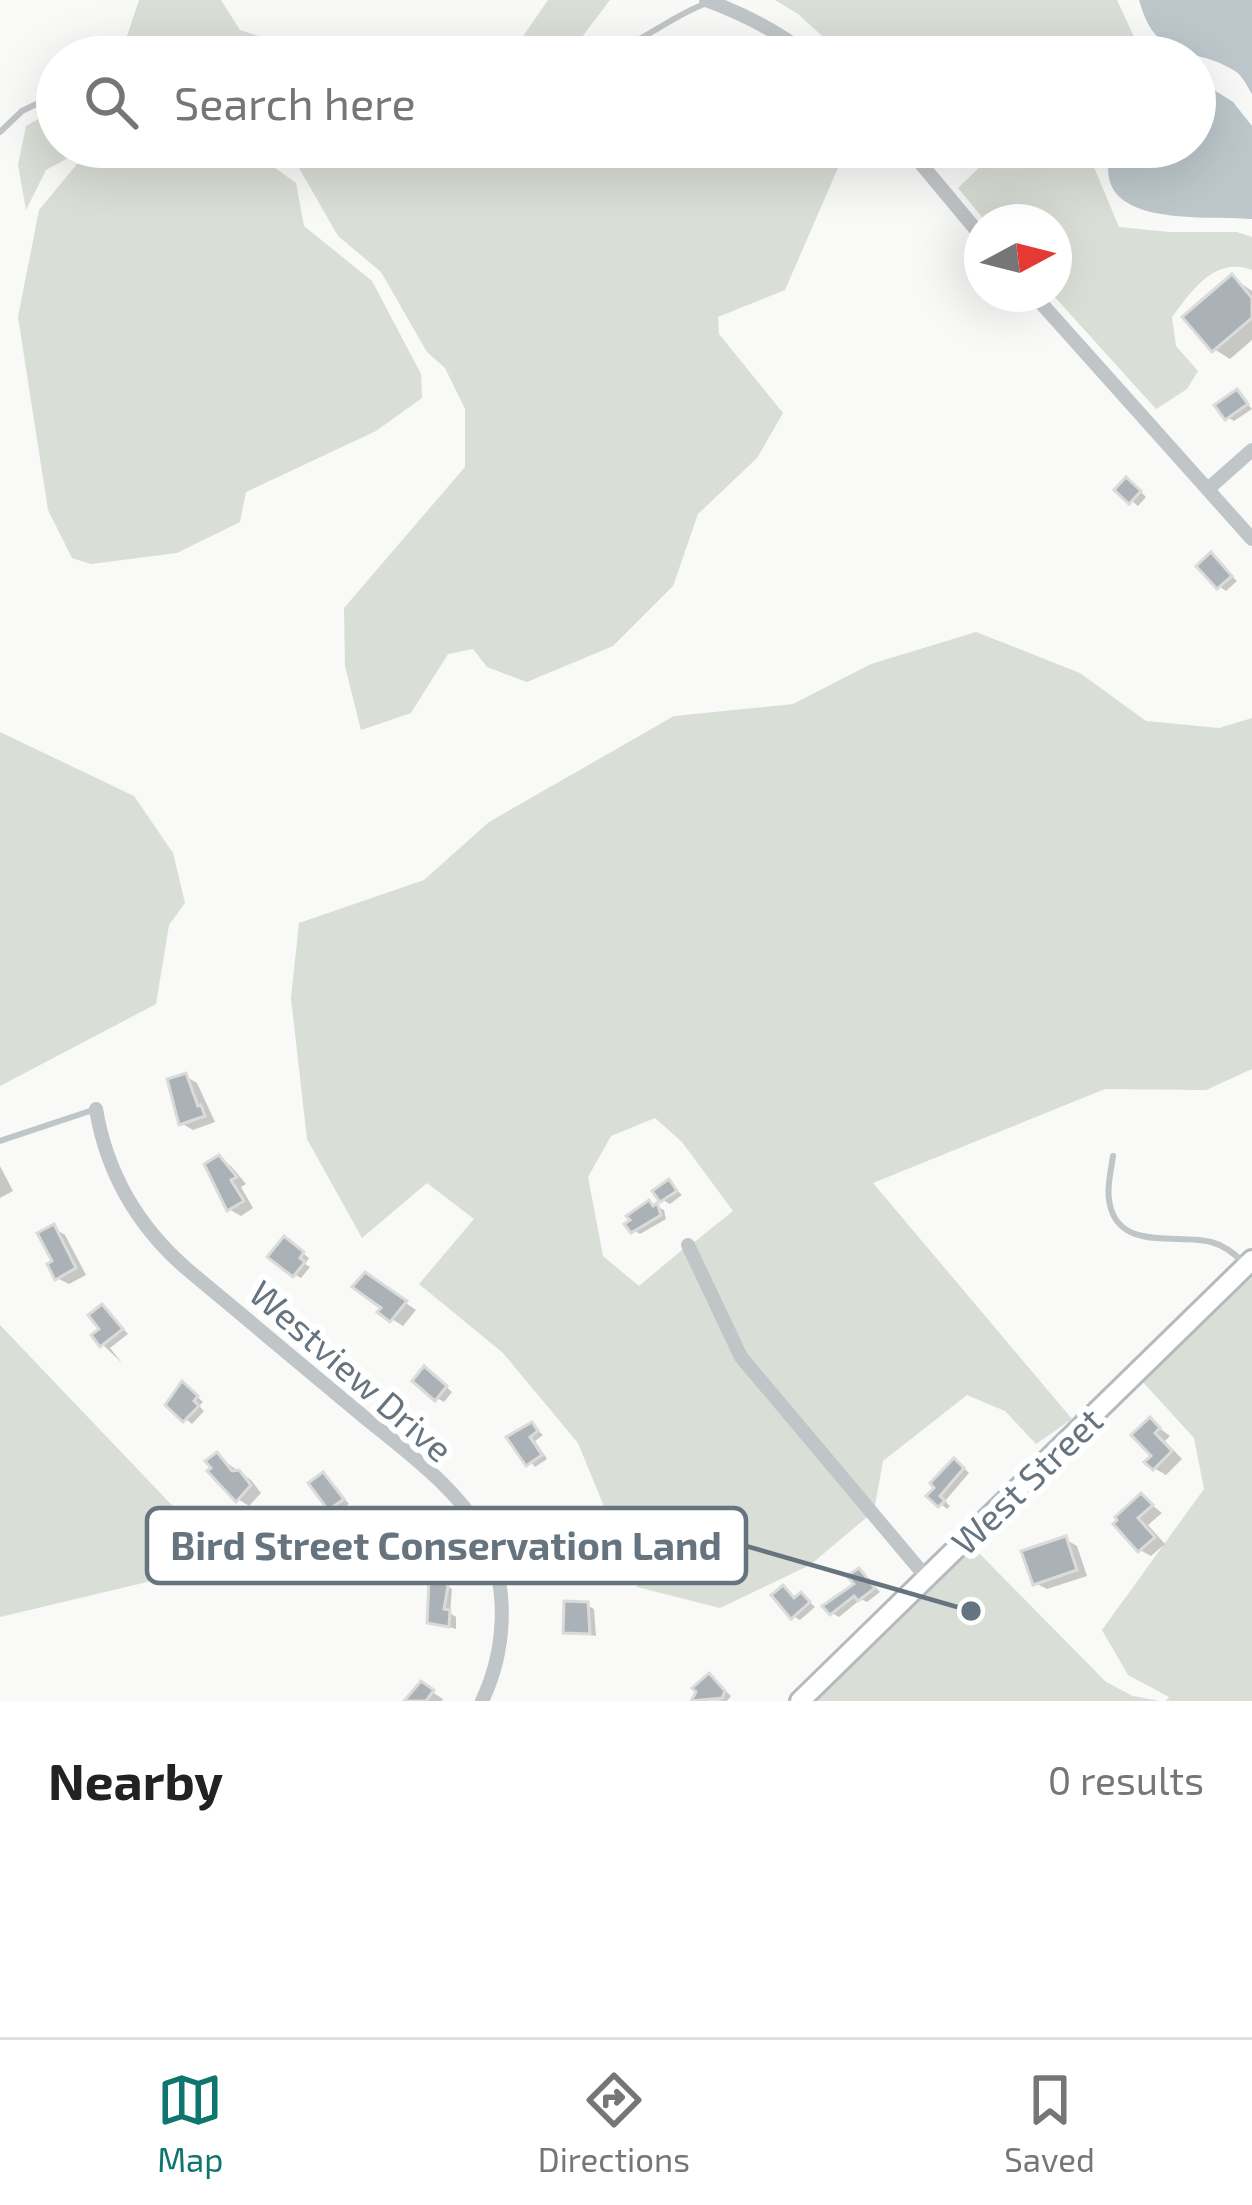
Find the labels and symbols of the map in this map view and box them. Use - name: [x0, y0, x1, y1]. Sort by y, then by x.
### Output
- north arrow: [964, 204, 1072, 312]
- street label: Westview Drive: [242, 1270, 462, 1470]
- street label: West Street: [942, 1398, 1110, 1562]
- callout: Bird Street Conservation Land: [147, 1508, 746, 1583]
- text: Bird Street Conservation Land: [170, 1521, 722, 1568]

